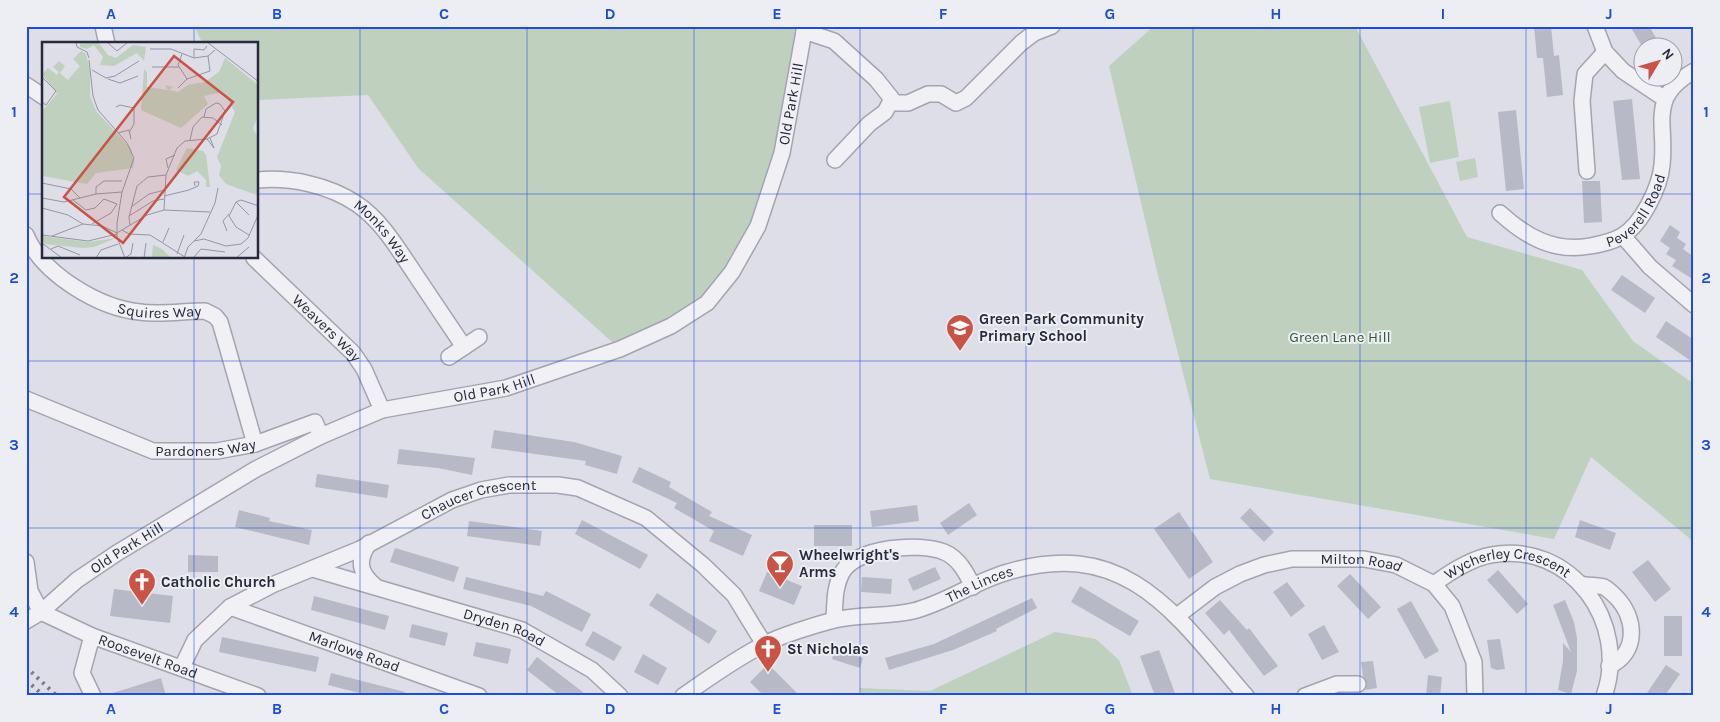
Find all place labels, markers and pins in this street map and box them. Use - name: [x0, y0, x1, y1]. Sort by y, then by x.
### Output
- place label: Green Park Community Primary School: [979, 310, 1144, 345]
- school or university icon: Green Park Community Primary School: [945, 313, 975, 352]
- place label: Wheelwright's Arms: [799, 546, 900, 581]
- bar icon: Wheelwright's Arms: [765, 549, 795, 588]
- church icon: Catholic Church: [127, 567, 157, 606]
- place label: Catholic Church: [161, 573, 276, 591]
- church icon: St Nicholas: [753, 634, 783, 673]
- place label: St Nicholas: [787, 640, 869, 658]

